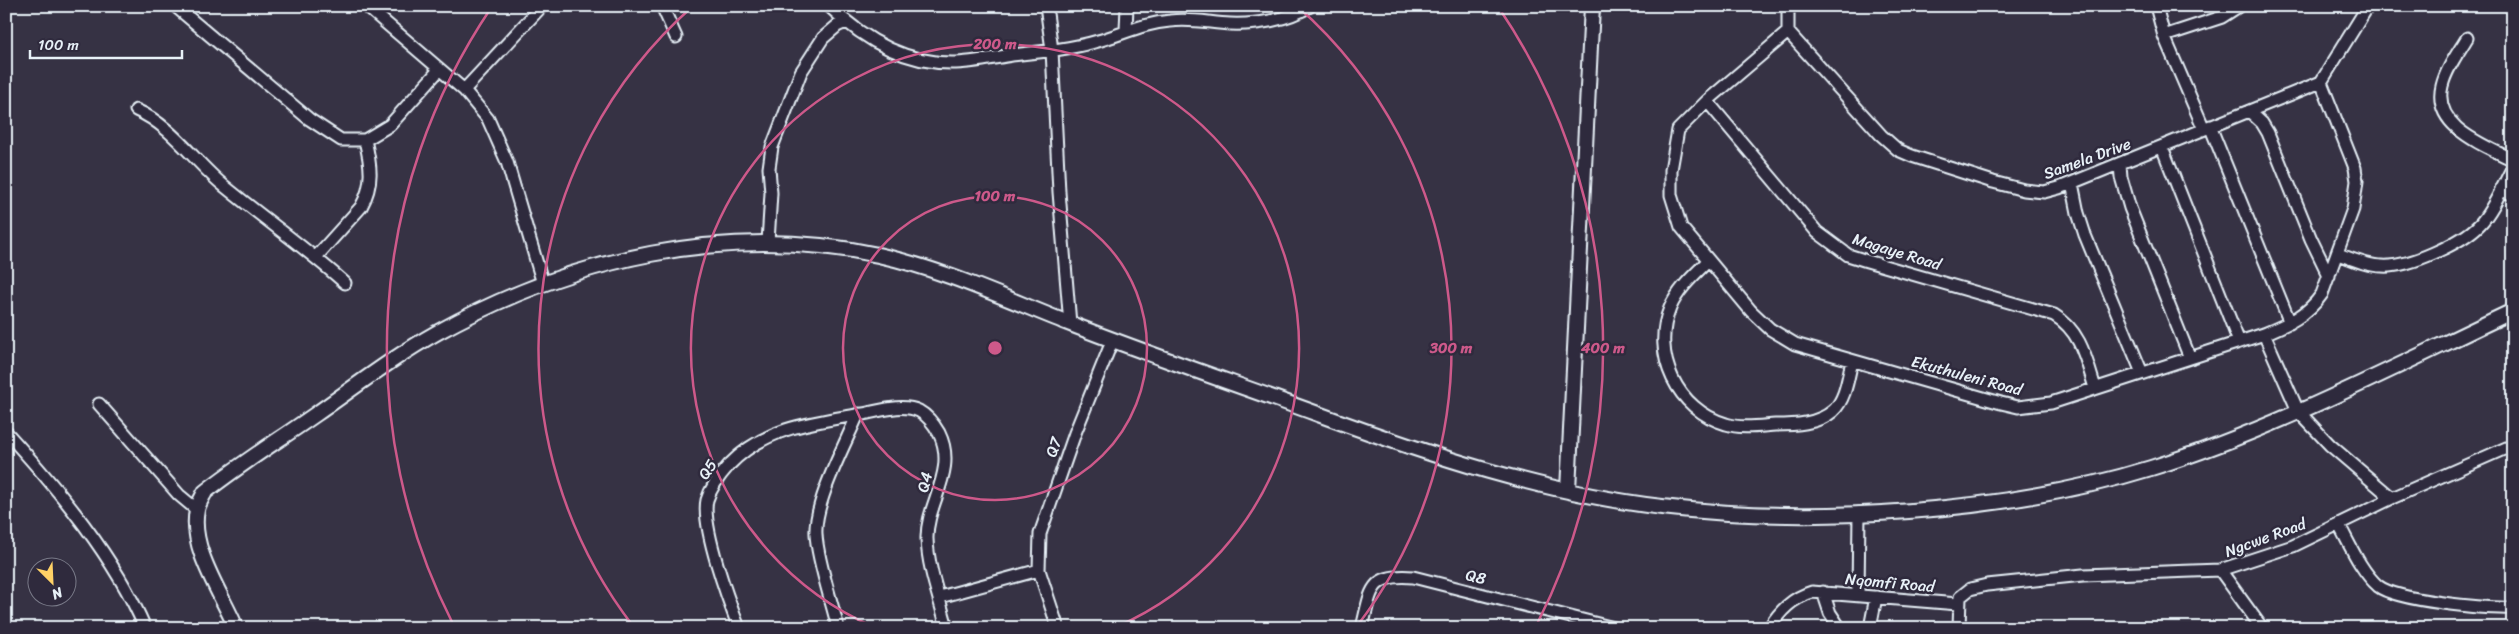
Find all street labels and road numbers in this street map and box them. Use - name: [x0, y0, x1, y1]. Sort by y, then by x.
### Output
- street label: Samela Drive: [2039, 129, 2135, 188]
- street label: Magaye Road: [1849, 224, 1946, 279]
- street label: Ekuthuleni Road: [1908, 347, 2027, 405]
- street label: Q7: [1037, 432, 1071, 461]
- street label: Q5: [690, 453, 725, 486]
- street label: Q4: [908, 469, 941, 495]
- street label: Ngcwe Road: [2220, 509, 2311, 566]
- street label: Q8: [1463, 560, 1489, 593]
- street label: Nqomfi Road: [1844, 564, 1937, 601]

